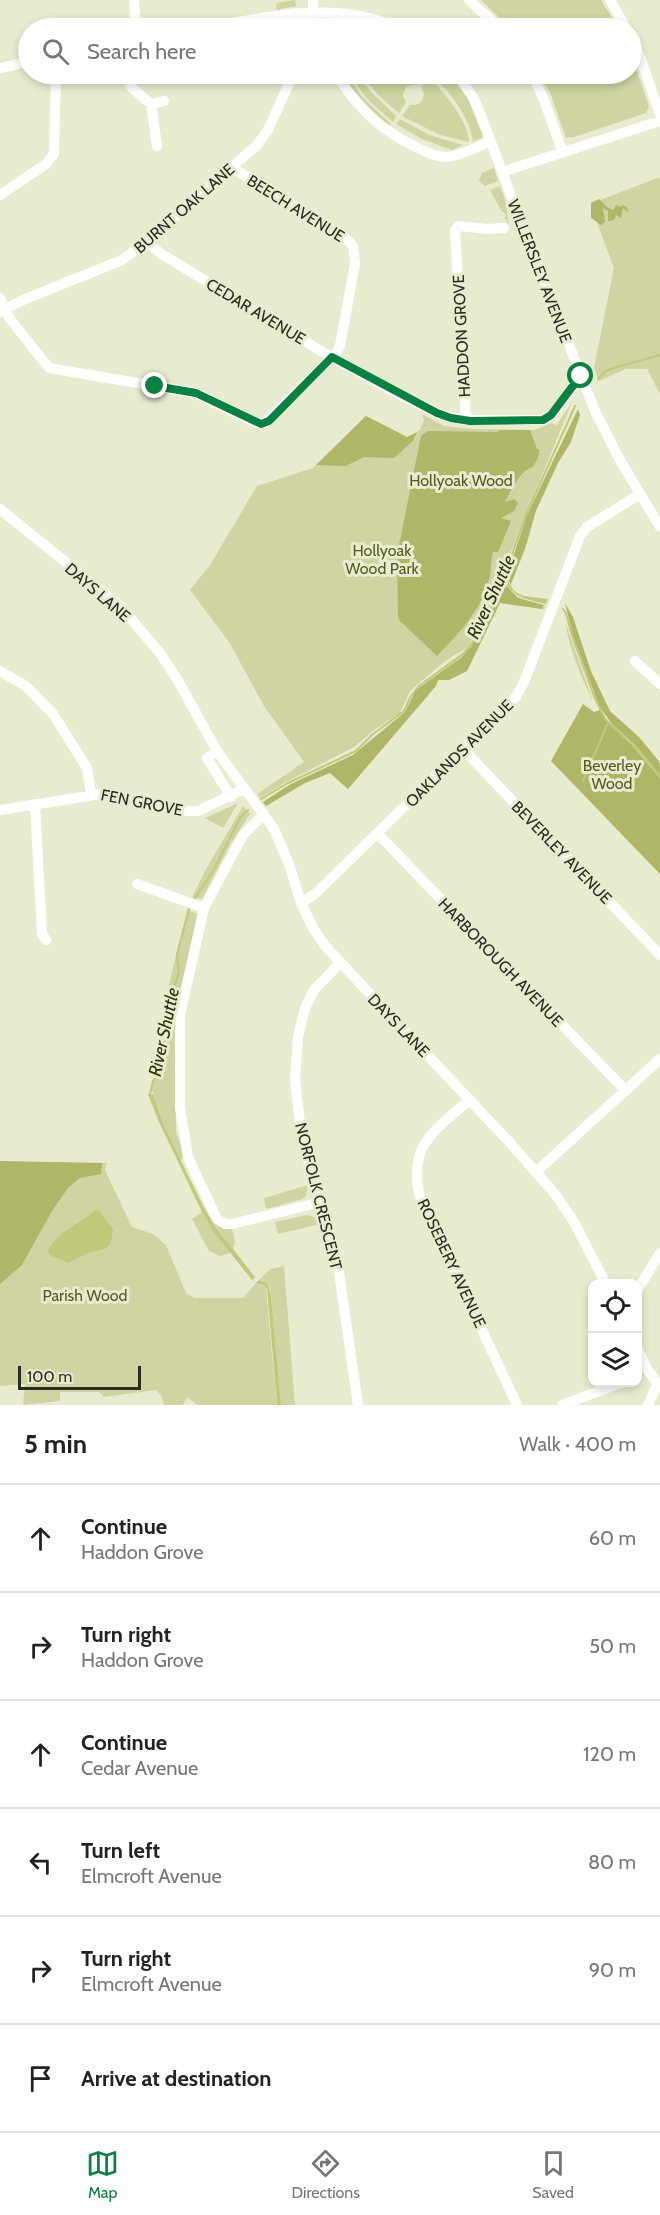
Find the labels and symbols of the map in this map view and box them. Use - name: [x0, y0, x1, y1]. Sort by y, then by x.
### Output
- street label: BURNT OAK LANE: [130, 160, 239, 257]
- street label: BEECH AVENUE: [244, 171, 348, 246]
- street label: WILLERSLEY AVENUE: [503, 197, 576, 346]
- street label: CEDAR AVENUE: [203, 274, 309, 349]
- street label: HADDON GROVE: [449, 274, 474, 398]
- route start: [567, 362, 593, 388]
- route end: [141, 372, 167, 398]
- park label: Hollyoak Wood: [409, 471, 513, 490]
- park label: Hollyoak Wood Park: [345, 541, 420, 578]
- water label: River Shuttle: [462, 552, 520, 642]
- street label: DAYS LANE: [61, 559, 134, 626]
- street label: OAKLANDS AVENUE: [402, 696, 517, 811]
- park label: Beverley Wood: [583, 756, 641, 793]
- street label: FEN GROVE: [99, 785, 185, 820]
- street label: BEVERLEY AVENUE: [508, 797, 616, 908]
- street label: HARBOROUGH AVENUE: [434, 894, 567, 1031]
- water label: River Shuttle: [144, 986, 184, 1078]
- street label: DAYS LANE: [364, 990, 433, 1061]
- street label: NORFOLK CRESCENT: [291, 1121, 346, 1272]
- street label: ROSEBERY AVENUE: [413, 1196, 490, 1331]
- park label: Parish Wood: [43, 1286, 127, 1305]
- scale bar: [18, 1363, 141, 1390]

